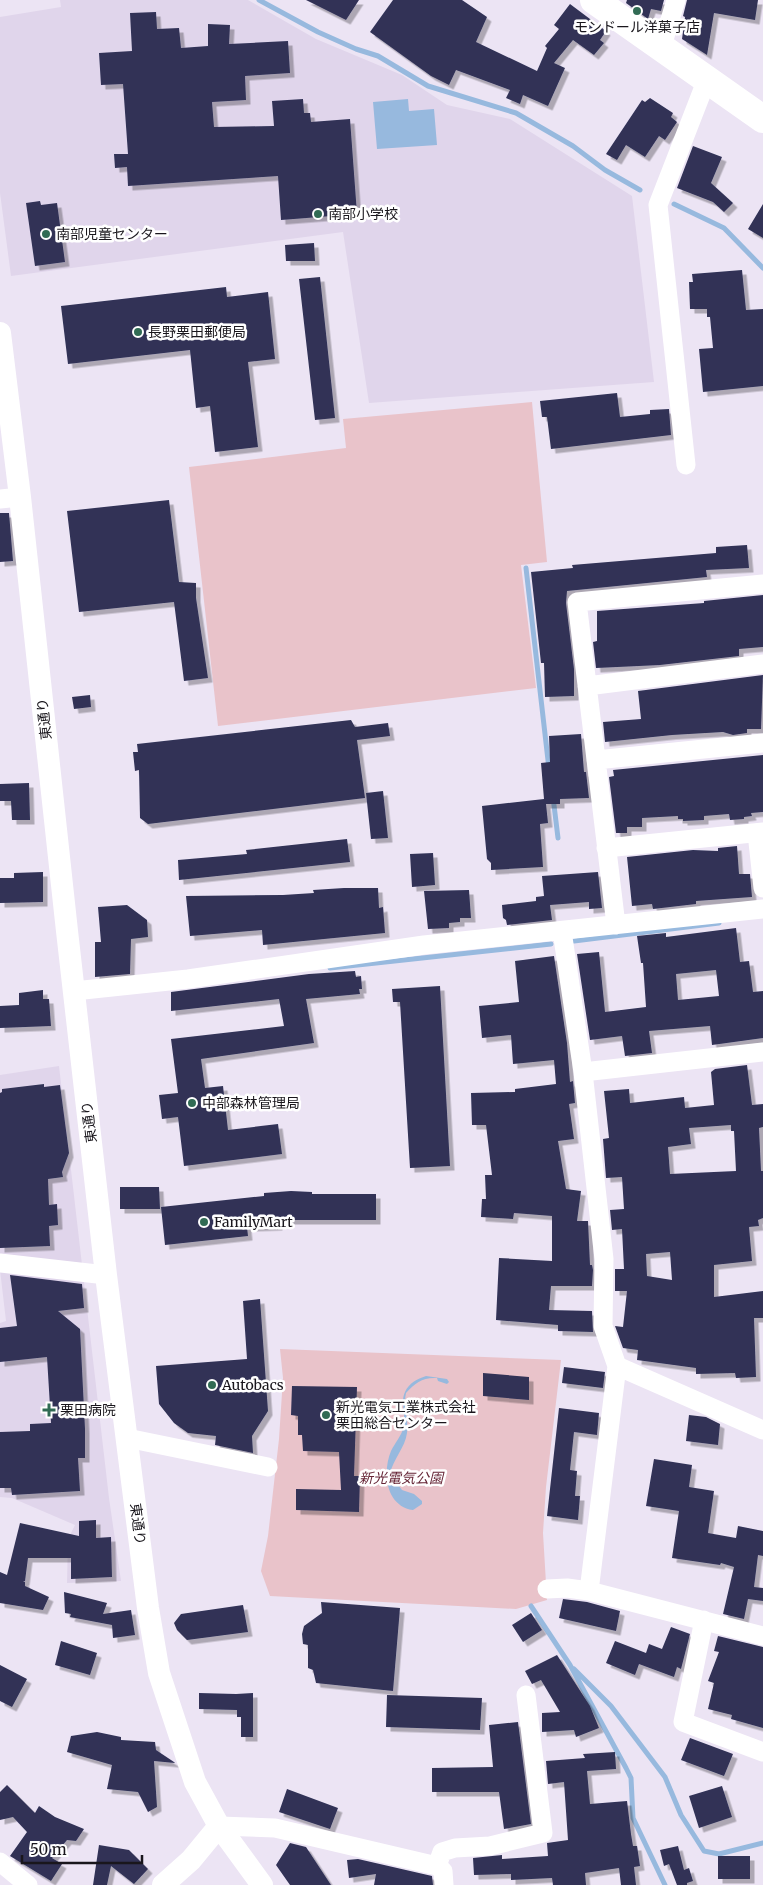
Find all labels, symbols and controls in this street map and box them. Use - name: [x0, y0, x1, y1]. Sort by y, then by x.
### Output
- marker: モンドール洋菓子店: [631, 5, 643, 17]
- place label: モンドール洋菓子店: [574, 18, 700, 36]
- place label: 南部小学校: [328, 205, 398, 223]
- marker: 南部小学校: [312, 208, 324, 220]
- place label: 南部児童センター: [56, 225, 168, 243]
- marker: 南部児童センター: [40, 228, 52, 240]
- place label: 長野栗田郵便局: [148, 323, 246, 341]
- marker: 長野栗田郵便局: [132, 326, 144, 338]
- street label: 東通り: [33, 697, 55, 741]
- place label: 中部森林管理局: [202, 1094, 300, 1112]
- marker: 中部森林管理局: [186, 1097, 198, 1109]
- street label: 東通り: [78, 1100, 100, 1144]
- place label: FamilyMart: [214, 1213, 293, 1231]
- marker: FamilyMart: [198, 1216, 210, 1228]
- place label: Autobacs: [221, 1376, 284, 1394]
- marker: Autobacs: [206, 1379, 218, 1391]
- place label: 新光電気工業株式会社 栗田総合センター: [336, 1398, 476, 1432]
- place label: 栗田病院: [60, 1401, 116, 1419]
- marker: 栗田病院: [42, 1403, 56, 1417]
- marker: 新光電気工業株式会社 栗田総合センター: [320, 1409, 332, 1421]
- park label: 新光電気公園: [359, 1469, 445, 1487]
- street label: 東通り: [127, 1502, 149, 1546]
- scale bar: [22, 1832, 142, 1864]
- text: 50 m: [30, 1840, 67, 1859]

